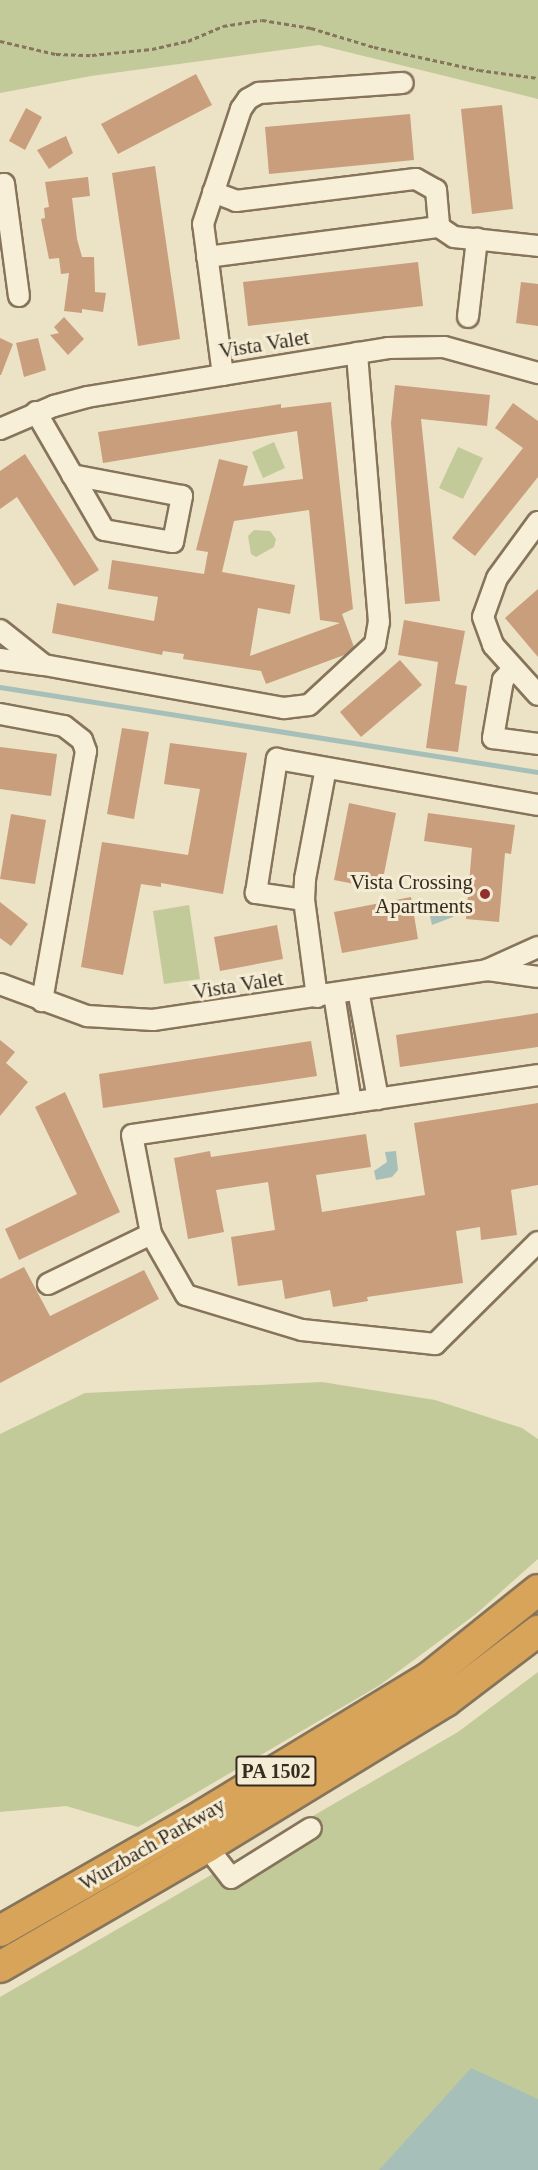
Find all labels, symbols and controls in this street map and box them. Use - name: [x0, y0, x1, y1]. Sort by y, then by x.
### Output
- street label: Vista Valet: [217, 324, 311, 364]
- place label: Vista Crossing Apartments: [350, 869, 473, 919]
- marker: Vista Crossing Apartments: [478, 887, 492, 901]
- street label: Vista Valet: [191, 965, 285, 1005]
- road number: PA 1502: [234, 1754, 318, 1788]
- street label: Wurzbach Parkway: [75, 1792, 229, 1896]

